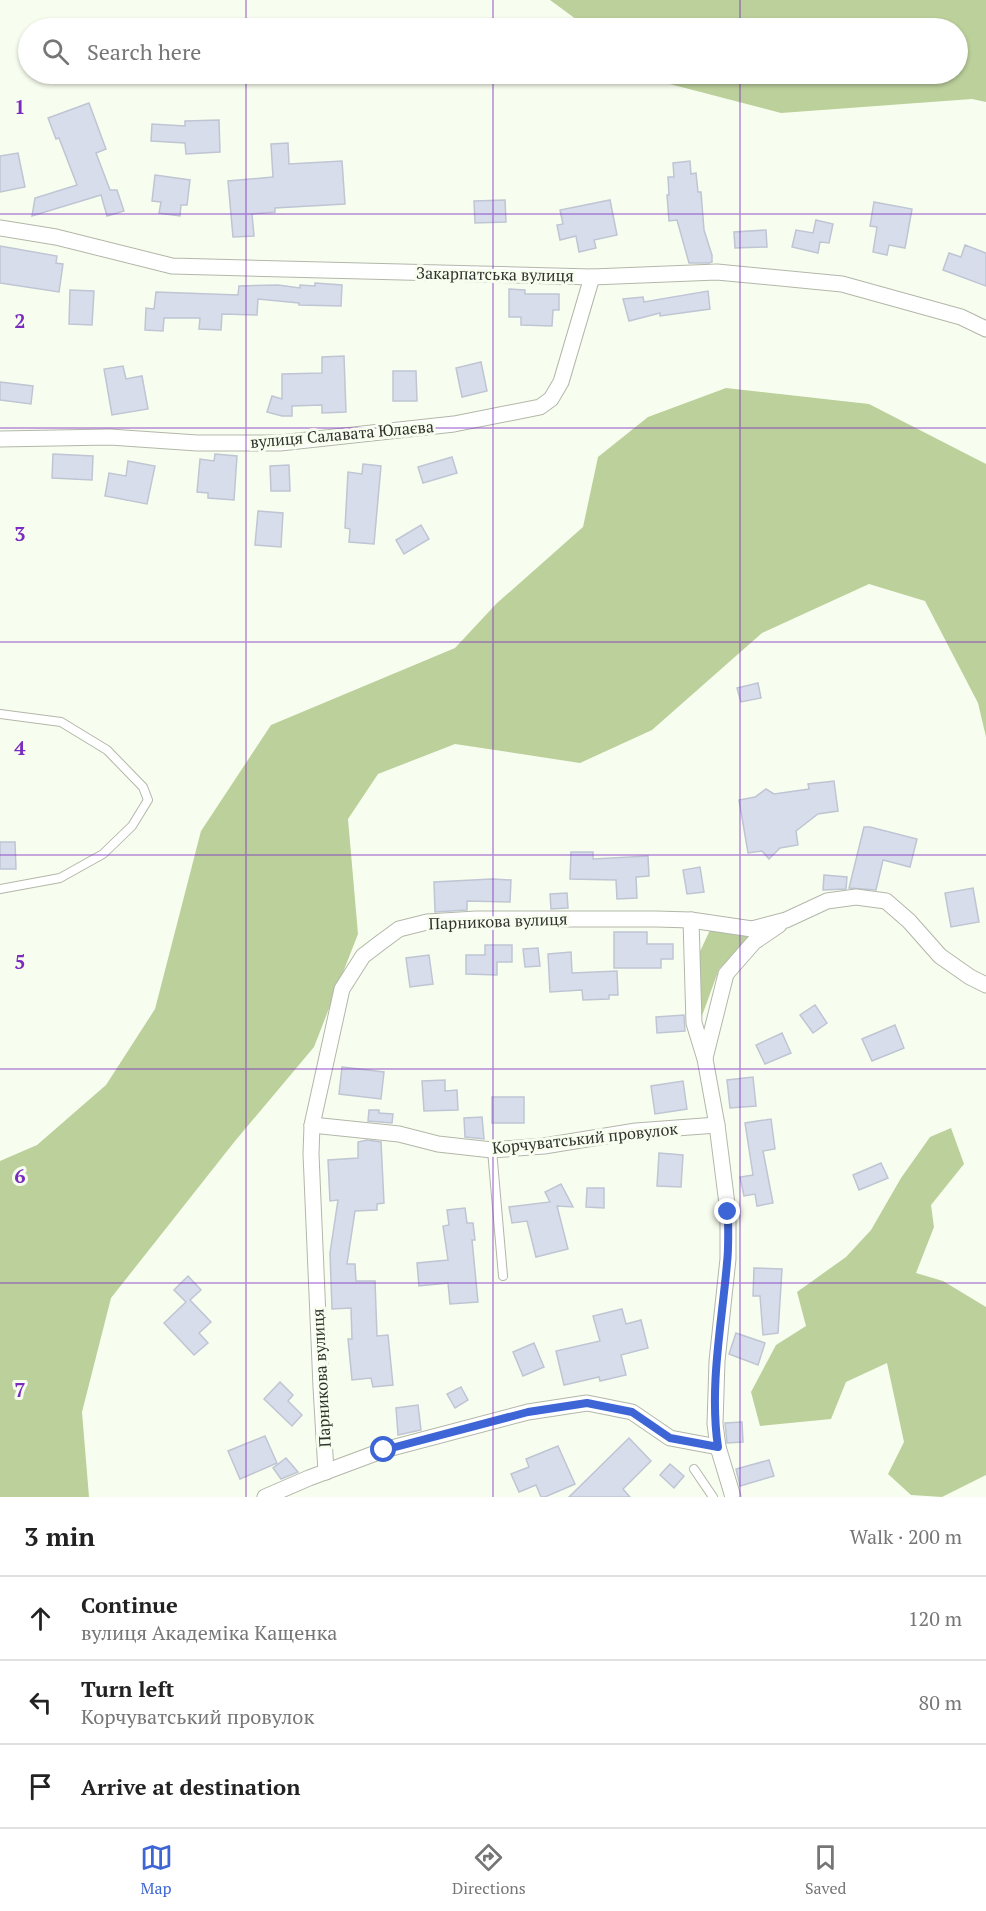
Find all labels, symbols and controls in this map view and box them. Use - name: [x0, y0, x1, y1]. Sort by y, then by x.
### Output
- search box: [18, 18, 968, 84]
- icon: search: [39, 35, 72, 68]
- text: Search here: [87, 37, 201, 66]
- text: 1: [14, 93, 26, 120]
- street label: Закарпатська вулиця: [416, 262, 574, 286]
- text: 2: [14, 307, 26, 334]
- street label: вулиця Салавата Юлаєва: [249, 415, 435, 453]
- text: 3: [14, 520, 26, 547]
- text: 4: [14, 734, 26, 761]
- street label: Парникова вулиця: [428, 908, 568, 934]
- text: 5: [14, 948, 26, 975]
- street label: Корчуватський провулок: [491, 1117, 679, 1159]
- text: 6: [14, 1162, 26, 1189]
- route end: [714, 1198, 740, 1224]
- street label: Парникова вулиця: [306, 1308, 336, 1448]
- text: 7: [14, 1376, 26, 1403]
- route start: [370, 1436, 396, 1462]
- text: 3 min: [24, 1519, 95, 1553]
- text: Walk · 200 m: [850, 1523, 962, 1550]
- text: Continue: [81, 1590, 178, 1619]
- icon: ahead: [24, 1602, 57, 1635]
- text: 120 m: [908, 1605, 962, 1632]
- text: вулиця Академіка Кащенка: [81, 1619, 337, 1646]
- text: Turn left: [81, 1674, 174, 1703]
- icon: left: [24, 1686, 57, 1719]
- text: 80 m: [919, 1689, 962, 1716]
- text: Корчуватський провулок: [81, 1703, 314, 1730]
- icon: arrive: [24, 1770, 57, 1803]
- text: Arrive at destination: [81, 1772, 300, 1801]
- tab: Map: [140, 1841, 173, 1899]
- tab: Directions: [452, 1841, 526, 1899]
- tab: Saved: [805, 1841, 846, 1899]

